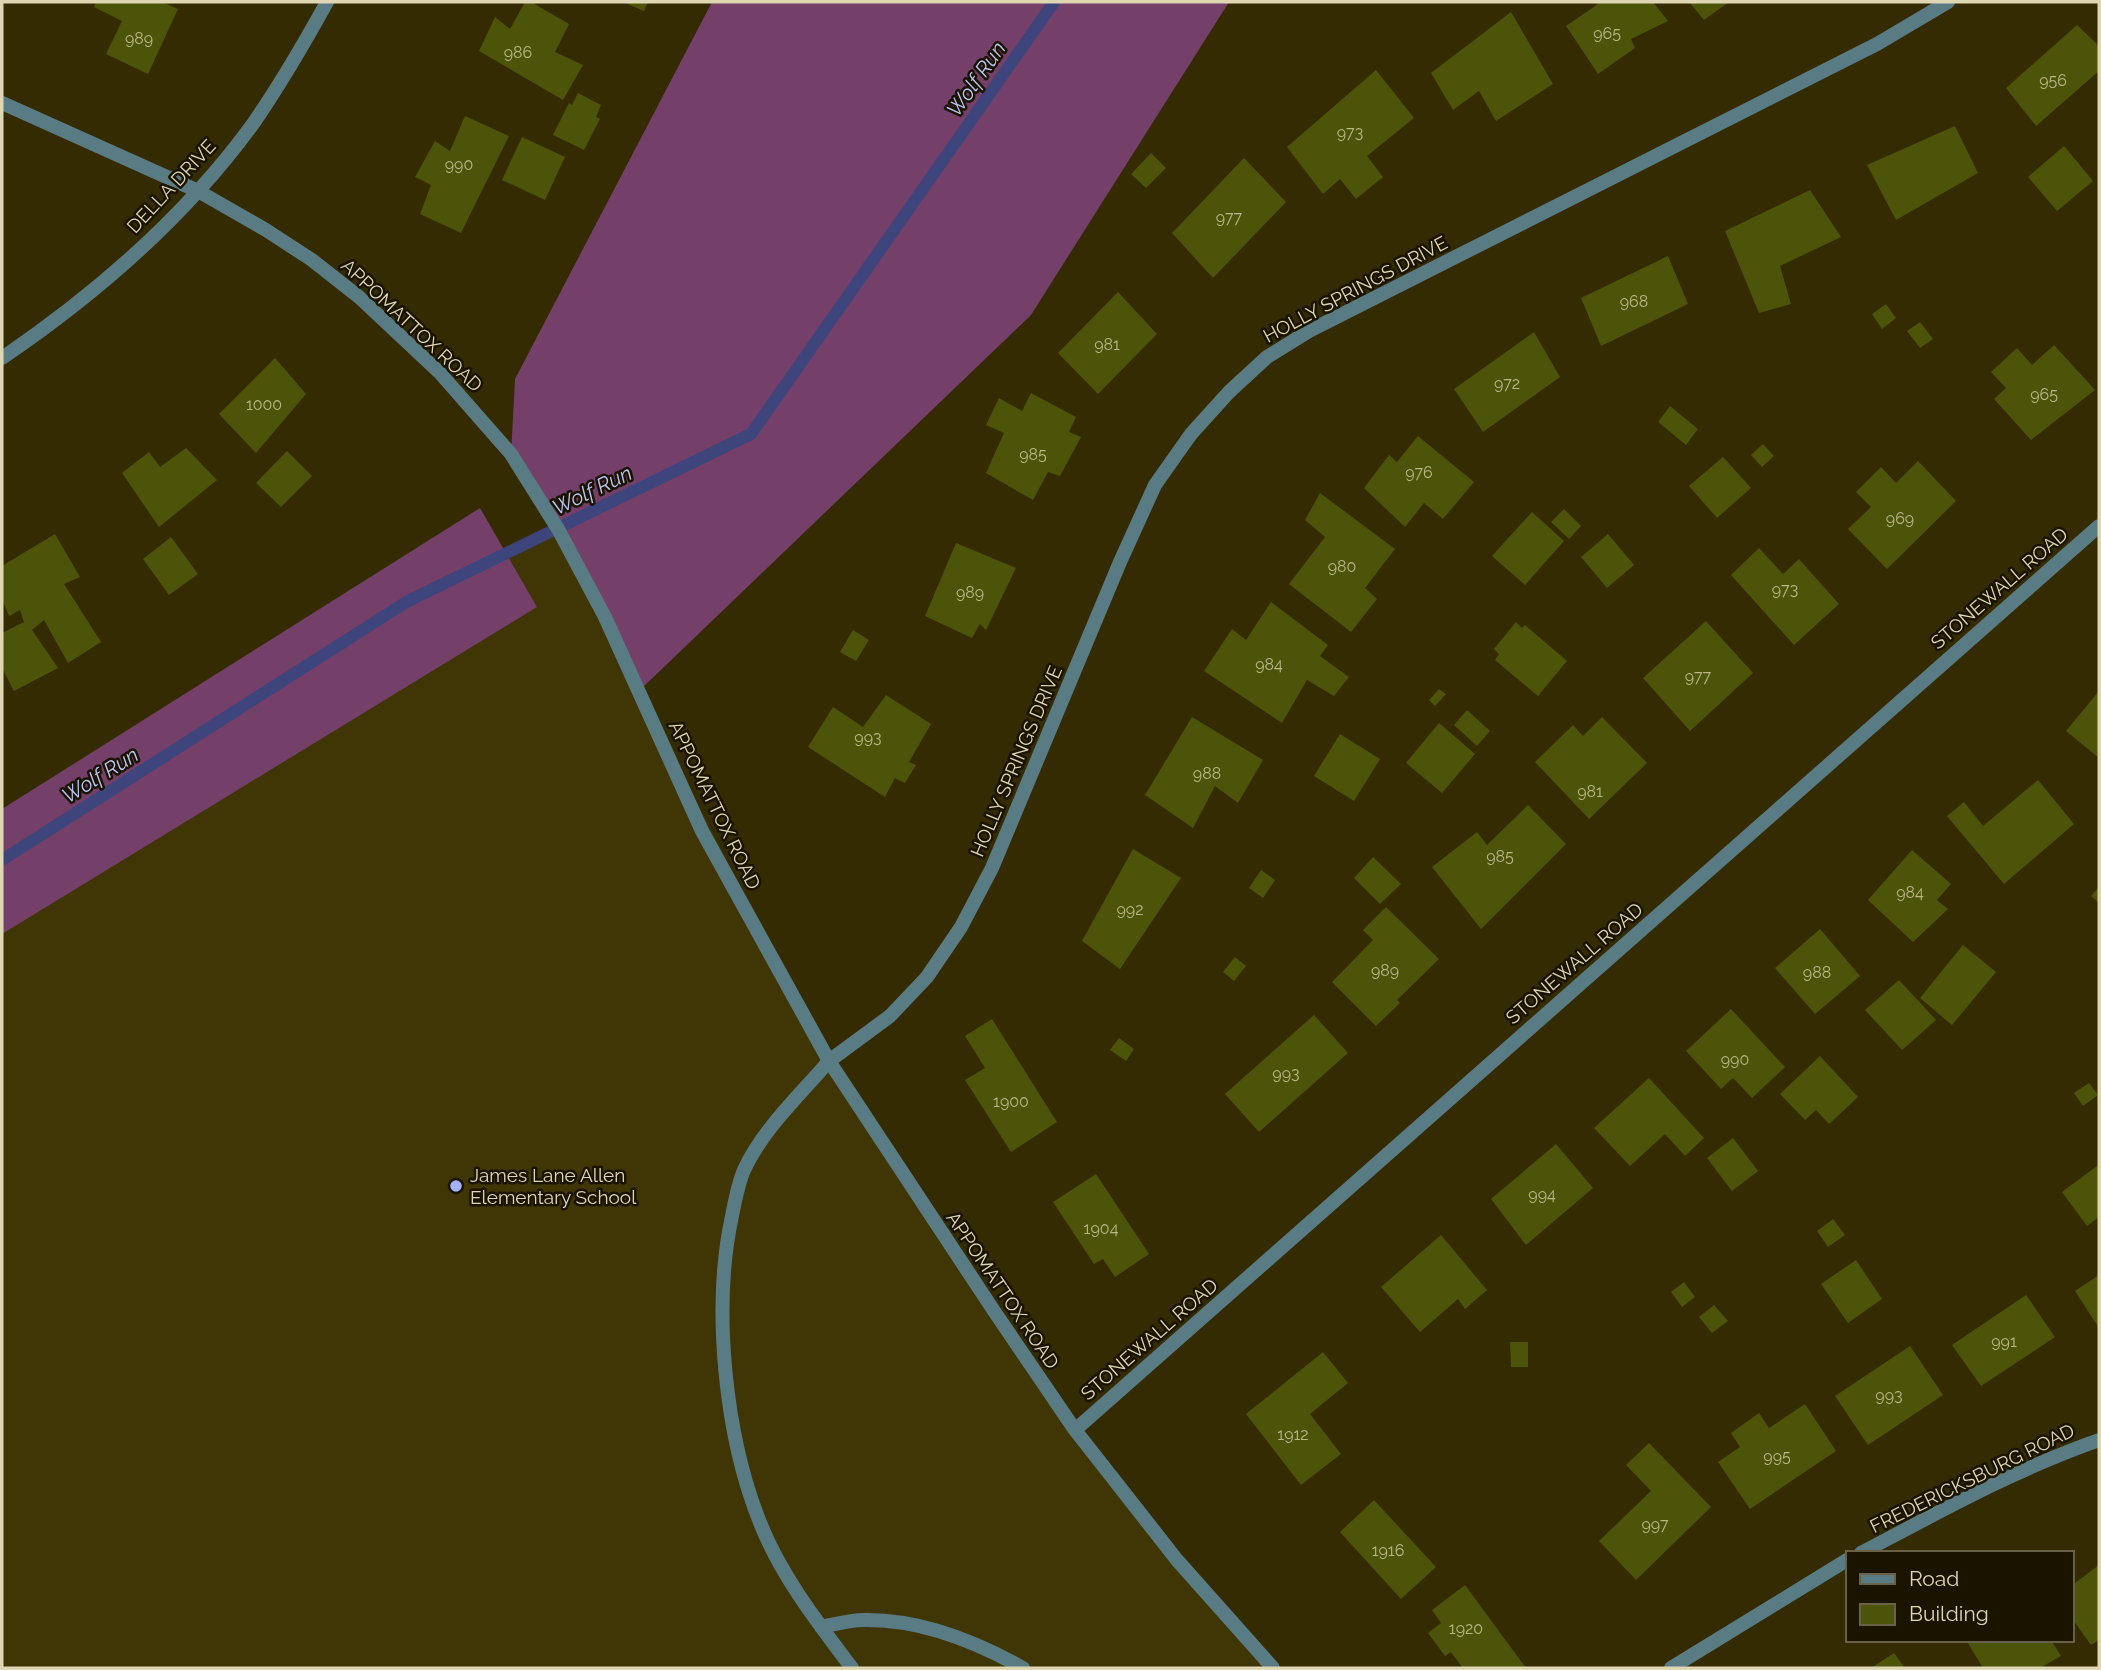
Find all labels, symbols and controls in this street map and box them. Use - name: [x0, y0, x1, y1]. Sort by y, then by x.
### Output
- house number: 965: [1593, 24, 1621, 43]
- house number: 989: [125, 29, 153, 48]
- water label: Wolf Run: [941, 37, 1011, 121]
- house number: 986: [504, 43, 532, 62]
- house number: 956: [2039, 71, 2067, 90]
- house number: 973: [1337, 123, 1363, 142]
- street label: DELLA DRIVE: [122, 135, 220, 237]
- house number: 990: [445, 155, 473, 174]
- house number: 977: [1216, 208, 1243, 227]
- street label: HOLLY SPRINGS DRIVE: [1259, 231, 1451, 347]
- street label: APPOMATTOX ROAD: [337, 254, 487, 396]
- house number: 968: [1620, 292, 1648, 311]
- house number: 981: [1094, 335, 1120, 354]
- house number: 972: [1494, 374, 1520, 393]
- house number: 965: [2030, 385, 2058, 404]
- house number: 1000: [246, 395, 282, 414]
- house number: 985: [1019, 445, 1047, 464]
- water label: Wolf Run: [548, 460, 636, 520]
- house number: 976: [1405, 463, 1433, 482]
- house number: 969: [1886, 509, 1914, 528]
- street label: STONEWALL ROAD: [1926, 523, 2072, 653]
- house number: 980: [1328, 557, 1356, 576]
- house number: 973: [1772, 580, 1798, 599]
- house number: 989: [956, 583, 984, 602]
- house number: 984: [1255, 655, 1283, 674]
- street label: HOLLY SPRINGS DRIVE: [966, 662, 1066, 860]
- house number: 977: [1685, 667, 1712, 686]
- street label: APPOMATTOX ROAD: [665, 717, 765, 893]
- house number: 993: [854, 728, 882, 747]
- water label: Wolf Run: [57, 742, 143, 808]
- house number: 988: [1193, 764, 1221, 783]
- house number: 981: [1577, 782, 1603, 801]
- house number: 985: [1486, 847, 1514, 866]
- house number: 984: [1896, 883, 1924, 902]
- street label: STONEWALL ROAD: [1501, 898, 1647, 1028]
- house number: 992: [1116, 900, 1144, 919]
- house number: 989: [1371, 961, 1399, 980]
- house number: 988: [1803, 963, 1831, 982]
- house number: 990: [1721, 1050, 1749, 1069]
- house number: 993: [1272, 1064, 1300, 1083]
- house number: 1900: [993, 1092, 1029, 1111]
- place label: James Lane Allen Elementary School: [470, 1164, 637, 1208]
- marker: James Lane Allen Elementary School: [448, 1178, 464, 1194]
- house number: 994: [1528, 1185, 1556, 1204]
- street label: APPOMATTOX ROAD: [942, 1207, 1064, 1373]
- house number: 1904: [1084, 1219, 1119, 1238]
- street label: STONEWALL ROAD: [1076, 1274, 1222, 1404]
- house number: 991: [1991, 1332, 2017, 1351]
- house number: 993: [1875, 1386, 1903, 1405]
- street label: FREDERICKSBURG ROAD: [1866, 1419, 2078, 1537]
- house number: 1912: [1277, 1425, 1309, 1444]
- house number: 995: [1763, 1447, 1791, 1466]
- house number: 997: [1641, 1515, 1669, 1534]
- house number: 1916: [1372, 1541, 1404, 1560]
- legend: [1846, 1551, 2073, 1642]
- text: Road: [1909, 1566, 1959, 1591]
- text: Building: [1909, 1601, 1989, 1626]
- house number: 1920: [1449, 1619, 1483, 1638]

